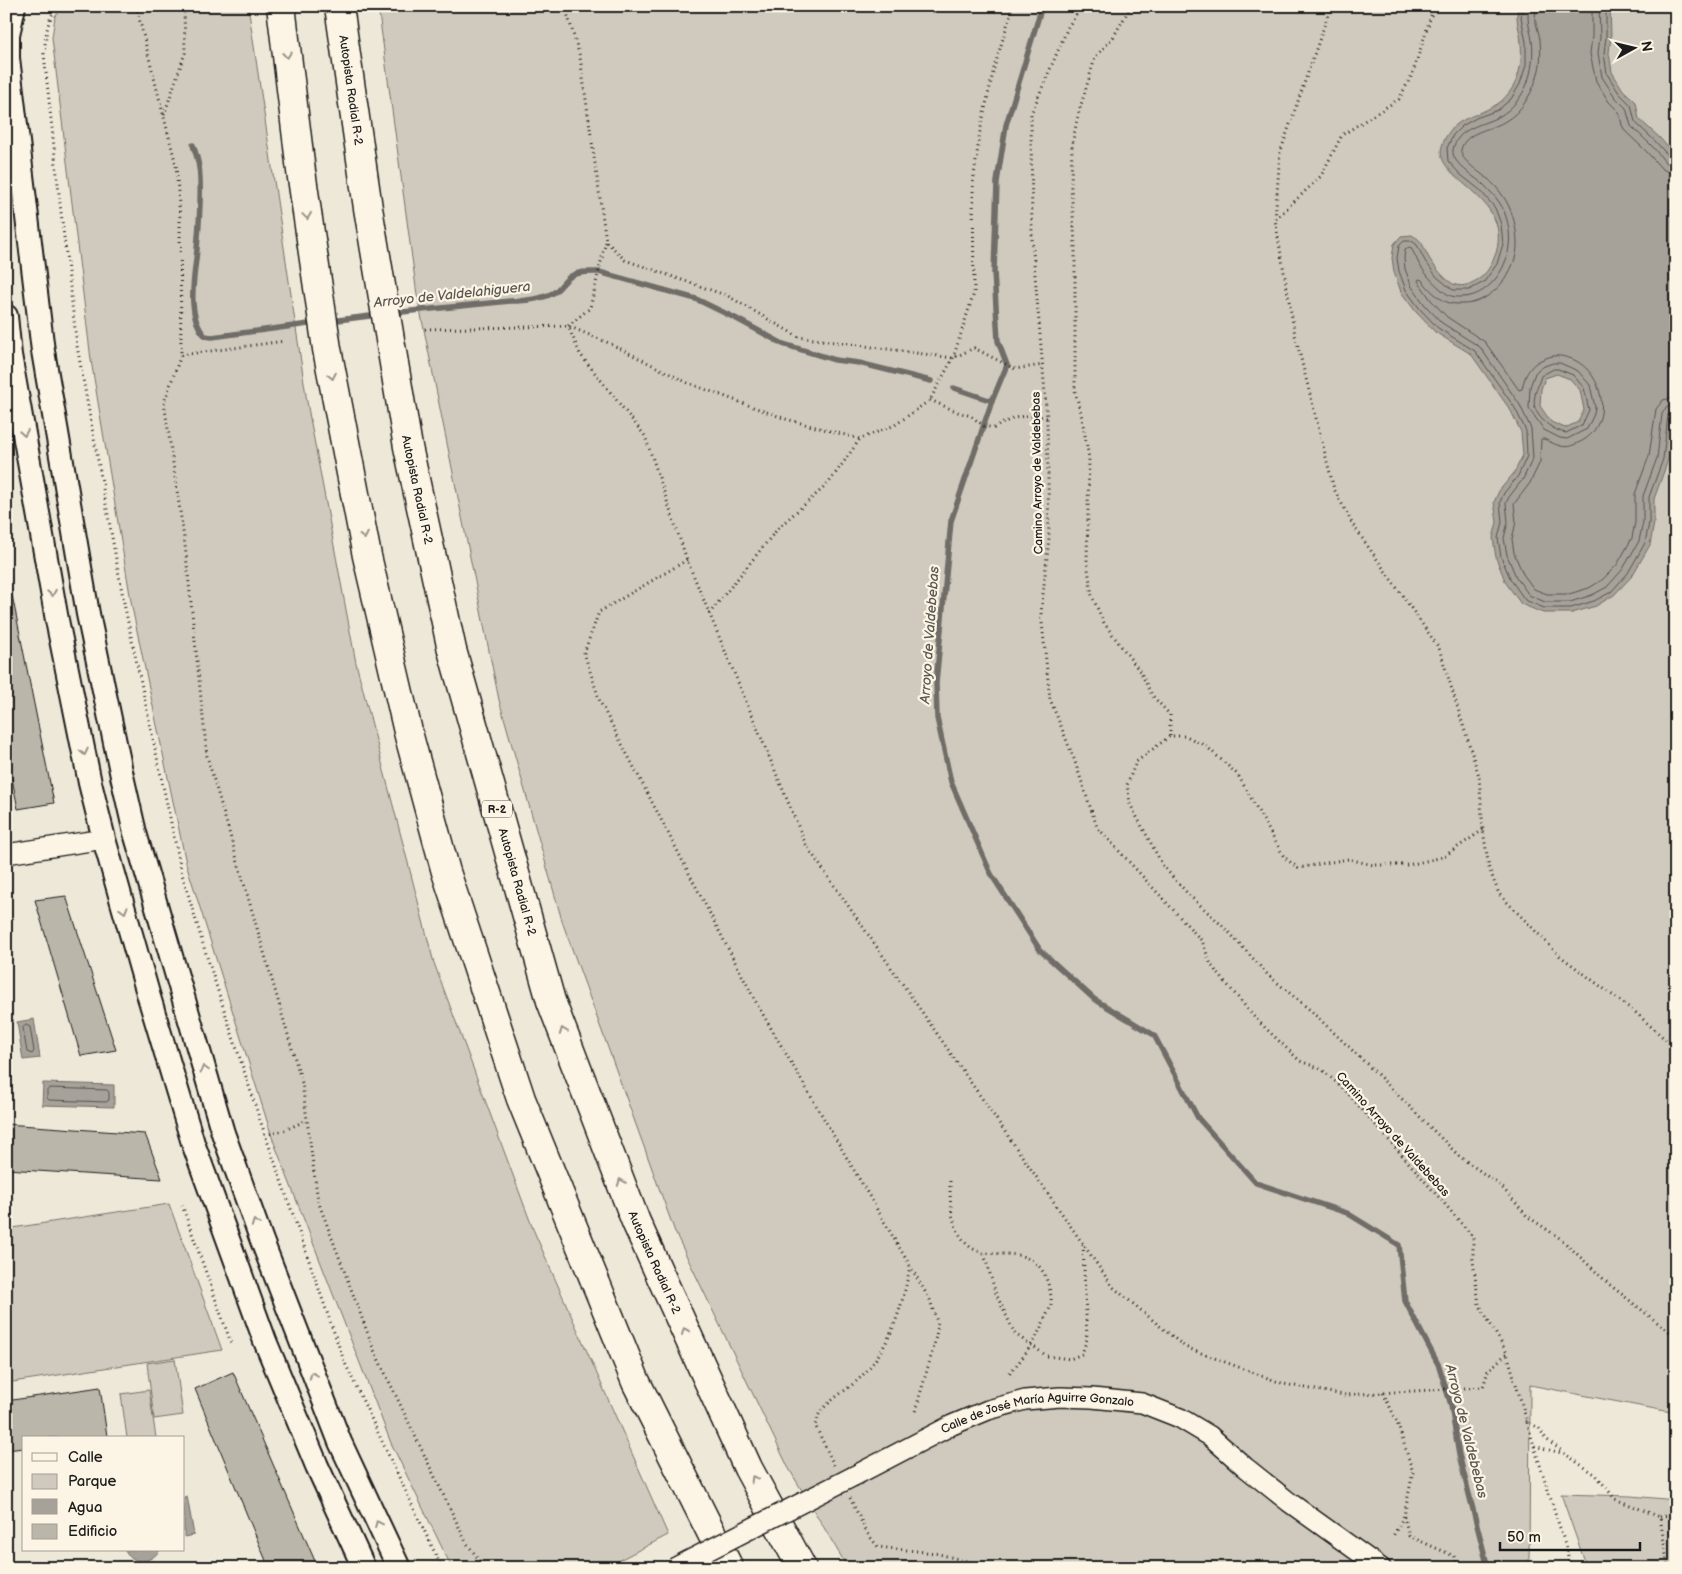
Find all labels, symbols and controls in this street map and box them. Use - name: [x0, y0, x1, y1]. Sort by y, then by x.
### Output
- north arrow: [1610, 22, 1660, 72]
- street label: Autopista Radial R-2: [335, 34, 366, 146]
- text: N: [1637, 40, 1656, 53]
- one-way arrow: [281, 51, 292, 59]
- one-way arrow: [302, 211, 312, 220]
- water label: Arroyo de Valdelahiguera: [372, 278, 531, 311]
- one-way arrow: [327, 372, 337, 381]
- street label: Camino Arroyo de Valdebebas: [1029, 392, 1046, 554]
- one-way arrow: [19, 429, 29, 437]
- street label: Autopista Radial R-2: [398, 434, 436, 546]
- one-way arrow: [358, 531, 368, 540]
- water label: Arroyo de Valdebebas: [916, 566, 943, 705]
- one-way arrow: [47, 589, 57, 597]
- one-way arrow: [78, 748, 89, 757]
- road number: R-2: [482, 801, 512, 818]
- street label: Autopista Radial R-2: [495, 827, 539, 937]
- one-way arrow: [119, 905, 129, 913]
- one-way arrow: [559, 1027, 569, 1035]
- one-way arrow: [200, 1065, 210, 1073]
- street label: Camino Arroyo de Valdebebas: [1333, 1069, 1453, 1200]
- one-way arrow: [617, 1179, 627, 1187]
- street label: Autopista Radial R-2: [625, 1209, 684, 1316]
- one-way arrow: [251, 1219, 261, 1228]
- one-way arrow: [681, 1327, 692, 1336]
- water label: Arroyo de Valdebebas: [1441, 1361, 1491, 1500]
- one-way arrow: [309, 1371, 319, 1380]
- street label: Calle de José María Aguirre Gonzalo: [939, 1390, 1135, 1437]
- legend: [22, 1436, 185, 1552]
- text: Calle: [68, 1448, 103, 1467]
- text: Parque: [68, 1472, 117, 1491]
- one-way arrow: [750, 1475, 760, 1484]
- text: Agua: [68, 1498, 102, 1517]
- scale bar: [1500, 1519, 1640, 1551]
- one-way arrow: [374, 1520, 385, 1529]
- text: Edificio: [68, 1522, 117, 1541]
- text: 50 m: [1507, 1528, 1541, 1547]

